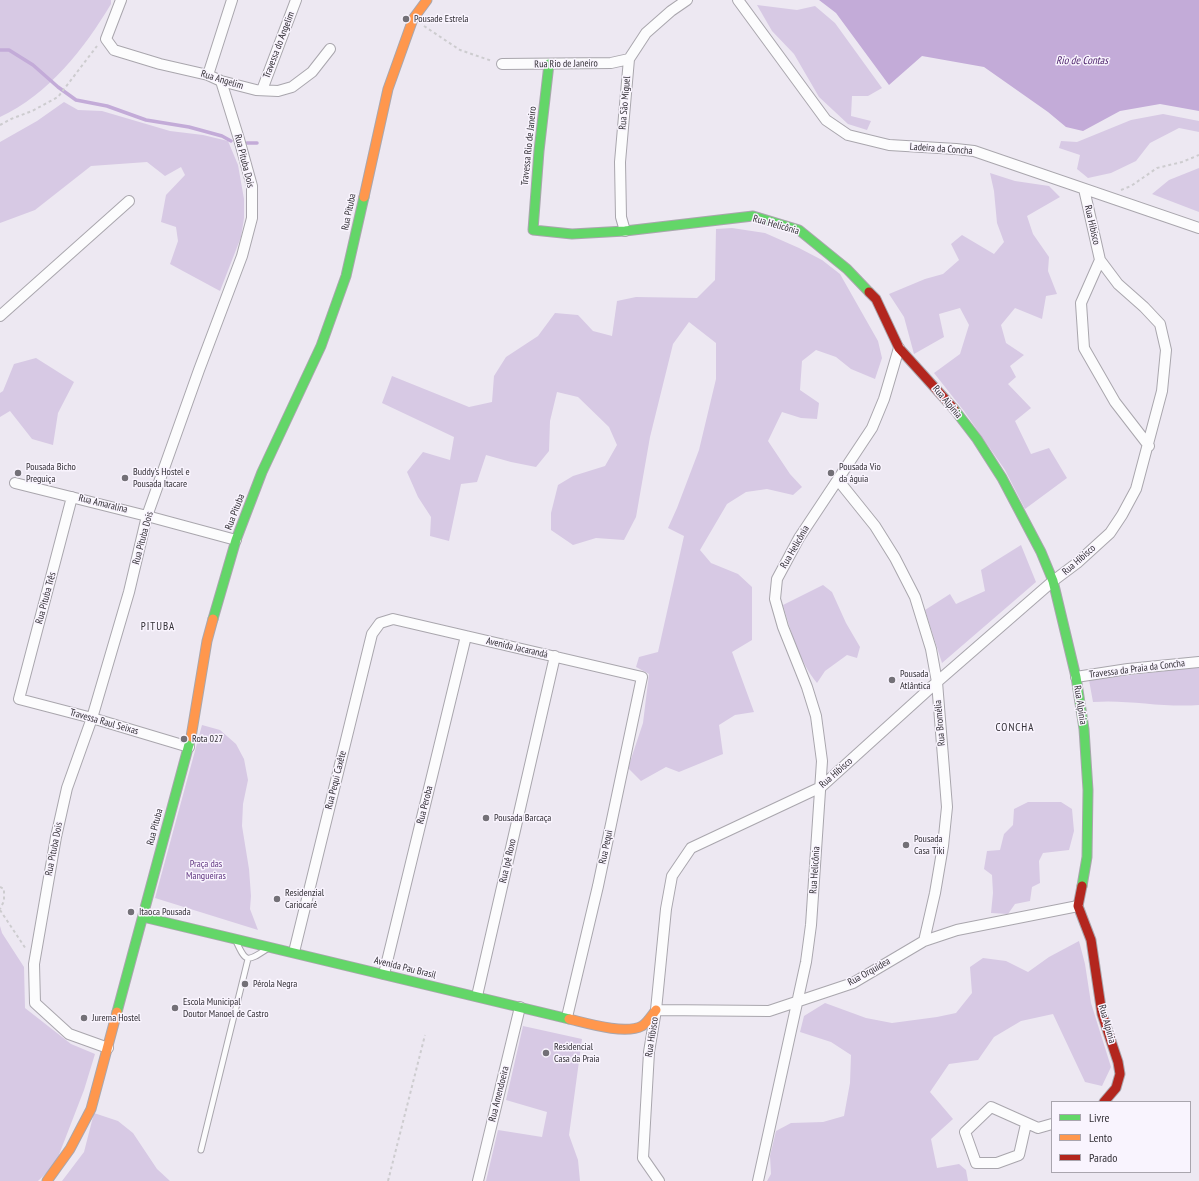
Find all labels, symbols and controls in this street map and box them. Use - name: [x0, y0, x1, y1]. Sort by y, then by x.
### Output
- street label: Travessa do Angelim: [261, 10, 297, 80]
- place label: Pousade Estrela: [414, 13, 468, 25]
- marker: Pousade Estrela: [401, 14, 411, 24]
- water label: Rio de Contas: [1056, 54, 1108, 68]
- street label: Rua Rio de Janeiro: [534, 57, 598, 71]
- street label: Rua Angelim: [199, 68, 245, 92]
- street label: Rua São Miguel: [617, 76, 633, 130]
- street label: Travessa Rio de Janeiro: [519, 106, 539, 186]
- street label: Rua Pituba Dois: [232, 133, 256, 189]
- street label: Ladeira da Concha: [909, 141, 973, 157]
- street label: Rua Pituba: [339, 192, 359, 232]
- street label: Rua Hibisco: [1082, 204, 1102, 246]
- street label: Rua Helicônia: [752, 213, 800, 237]
- street label: Rua Alpínia: [930, 383, 964, 421]
- place label: Pousada Bicho Preguiça: [26, 461, 76, 484]
- place label: Pousada Vio da águia: [839, 461, 881, 484]
- place label: Buddy's Hostel e Pousada Itacare: [133, 466, 190, 490]
- marker: Pousada Bicho Preguiça: [13, 468, 23, 478]
- marker: Pousada Vio da águia: [826, 468, 836, 478]
- marker: Buddy's Hostel e Pousada Itacare: [120, 473, 130, 483]
- street label: Rua Amaralina: [77, 492, 129, 516]
- street label: Rua Pituba: [223, 492, 247, 532]
- street label: Rua Pituba Dois: [130, 510, 156, 566]
- street label: Rua Helicônia: [778, 523, 812, 571]
- street label: Rua Hibisco: [1060, 542, 1098, 578]
- street label: Rua Pituba Três: [33, 571, 59, 625]
- district label: PITUBA: [141, 620, 175, 634]
- street label: Avenida Jacarandá: [485, 635, 549, 661]
- street label: Travessa da Praia da Concha: [1088, 657, 1186, 681]
- place label: Pousada Atlântica: [900, 668, 931, 692]
- marker: Pousada Atlântica: [887, 675, 897, 685]
- street label: Rua Alpínia: [1071, 685, 1089, 725]
- street label: Rua Bromélia: [932, 699, 948, 747]
- street label: Travessa Raul Seixas: [68, 706, 140, 738]
- district label: CONCHA: [996, 721, 1034, 735]
- place label: Rota 027: [192, 733, 223, 745]
- marker: Rota 027: [179, 734, 189, 744]
- street label: Rua Pequi Caxête: [323, 750, 349, 810]
- street label: Rua Hibisco: [817, 755, 855, 791]
- street label: Rua Peroba: [414, 785, 436, 825]
- street label: Rua Pituba: [144, 807, 166, 847]
- place label: Pousada Barcaça: [494, 812, 551, 824]
- marker: Pousada Barcaça: [481, 813, 491, 823]
- street label: Rua Pituba Dois: [43, 821, 65, 877]
- street label: Rua Pequi: [597, 829, 615, 865]
- place label: Pousada Casa Tiki: [914, 833, 945, 856]
- street label: Rua Ipê Roxo: [497, 838, 519, 884]
- marker: Pousada Casa Tiki: [901, 840, 911, 850]
- street label: Rua Helicônia: [807, 846, 823, 894]
- park label: Praça das Mangueiras: [186, 858, 226, 882]
- place label: Residenzial Cariocaré: [285, 887, 324, 910]
- marker: Residenzial Cariocaré: [272, 894, 282, 904]
- place label: Itaoca Pousada: [139, 906, 191, 918]
- marker: Itaoca Pousada: [126, 907, 136, 917]
- street label: Avenida Pau Brasil: [373, 955, 437, 981]
- street label: Rua Orquídea: [846, 955, 892, 989]
- place label: Pérola Negra: [253, 978, 297, 990]
- marker: Pérola Negra: [240, 979, 250, 989]
- place label: Escola Municipal Doutor Manoel de Castro: [183, 996, 269, 1020]
- marker: Escola Municipal Doutor Manoel de Castro: [170, 1003, 180, 1013]
- street label: Rua Alpínia: [1096, 1003, 1118, 1045]
- place label: Jurema Hostel: [92, 1012, 140, 1024]
- marker: Jurema Hostel: [79, 1013, 89, 1023]
- street label: Rua Hibisco: [643, 1016, 661, 1058]
- place label: Residencial Casa da Praia: [554, 1041, 600, 1064]
- marker: Residencial Casa da Praia: [541, 1048, 551, 1058]
- street label: Rua Amendoeira: [486, 1065, 512, 1123]
- legend: [1051, 1101, 1191, 1173]
- text: Livre: [1089, 1110, 1109, 1125]
- text: Lento: [1089, 1130, 1112, 1145]
- text: Parado: [1089, 1150, 1117, 1165]

